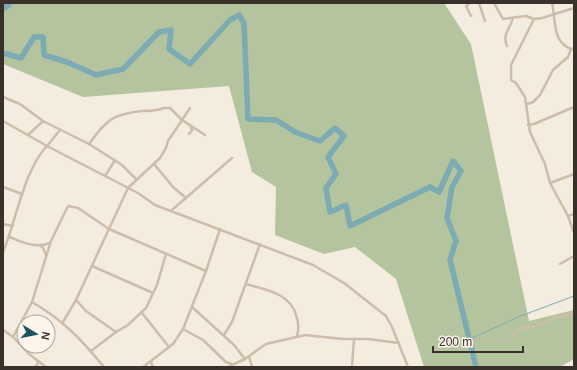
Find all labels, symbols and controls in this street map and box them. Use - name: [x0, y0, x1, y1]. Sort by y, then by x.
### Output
- north arrow: [16, 314, 56, 354]
- scale bar: [433, 328, 523, 354]
- text: N: [39, 331, 52, 341]
- text: 200 m: [439, 335, 472, 349]

